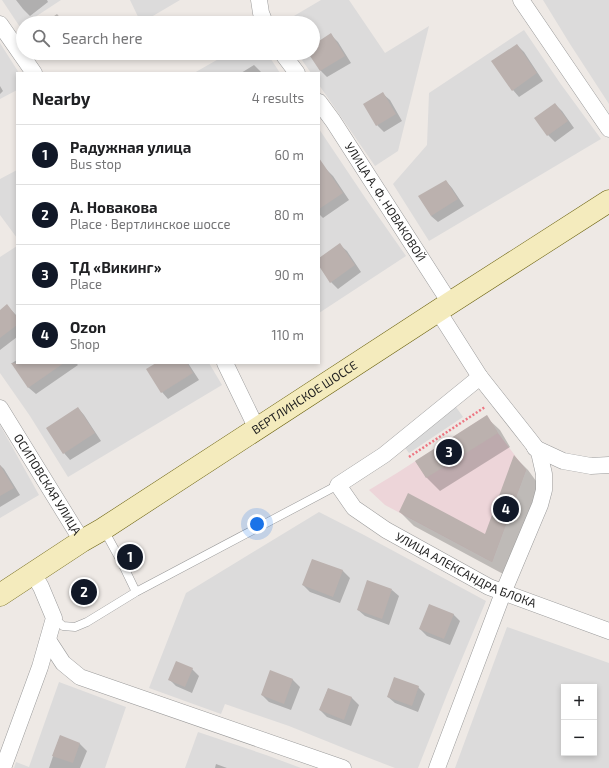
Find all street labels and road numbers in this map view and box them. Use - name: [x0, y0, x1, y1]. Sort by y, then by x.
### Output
- street label: УЛИЦА А. Ф. НОВАКОВОЙ: [343, 139, 429, 264]
- street label: ВЕРТЛИНСКОЕ ШОССЕ: [249, 357, 360, 436]
- street label: ОСИПОВСКАЯ УЛИЦА: [12, 431, 85, 538]
- street label: УЛИЦА АЛЕКСАНДРА БЛОКА: [393, 529, 539, 610]

